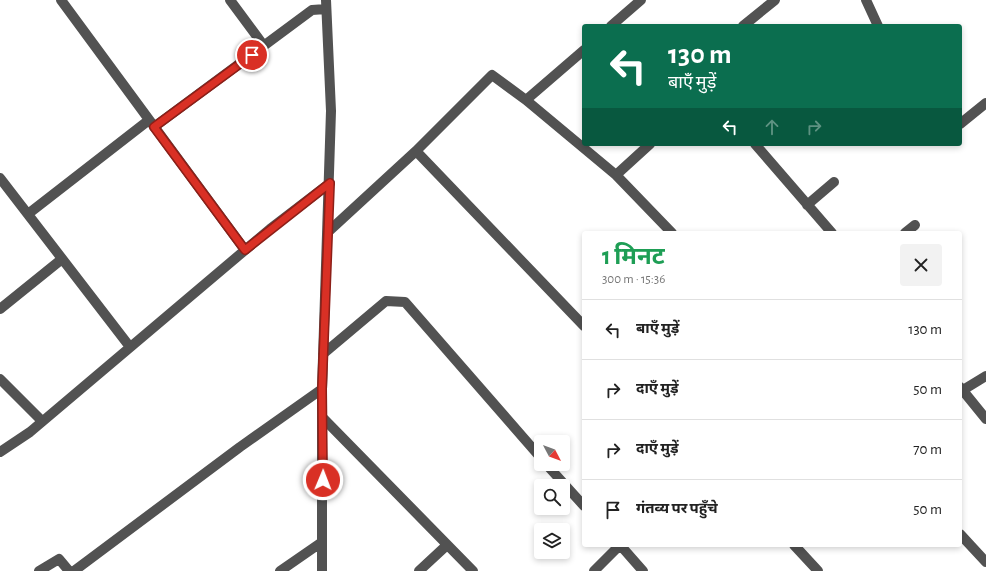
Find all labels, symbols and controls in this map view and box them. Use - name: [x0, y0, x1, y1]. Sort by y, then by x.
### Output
- pin: [235, 38, 269, 72]
- icon: left: [602, 40, 654, 92]
- text: 130 m: [668, 41, 732, 69]
- icon: arrive: [241, 44, 263, 66]
- text: बाएँ मुड़ें: [668, 74, 716, 92]
- icon: left: [719, 116, 741, 138]
- icon: ahead: [761, 116, 783, 138]
- icon: right: [803, 116, 825, 138]
- button: close: [900, 244, 942, 286]
- text: 1 मिनट: [602, 245, 665, 269]
- text: 300 m · 15:36: [602, 273, 665, 286]
- icon: left: [602, 319, 624, 341]
- text: बाएँ मुड़ें: [636, 321, 679, 336]
- text: 130 m: [908, 322, 942, 337]
- icon: right: [602, 379, 624, 401]
- text: दाएँ मुड़ें: [636, 381, 679, 396]
- text: 50 m: [913, 382, 942, 397]
- north arrow: [534, 435, 570, 471]
- map controls: [534, 435, 570, 559]
- icon: right: [602, 439, 624, 461]
- text: दाएँ मुड़ें: [636, 441, 679, 456]
- text: 70 m: [913, 442, 942, 457]
- position arrow: [302, 459, 344, 501]
- button: search: [534, 479, 570, 515]
- icon: arrive: [602, 499, 624, 521]
- text: गंतव्य पर पहुँचे: [636, 501, 718, 516]
- text: 50 m: [913, 502, 942, 517]
- button: layers: [534, 523, 570, 559]

